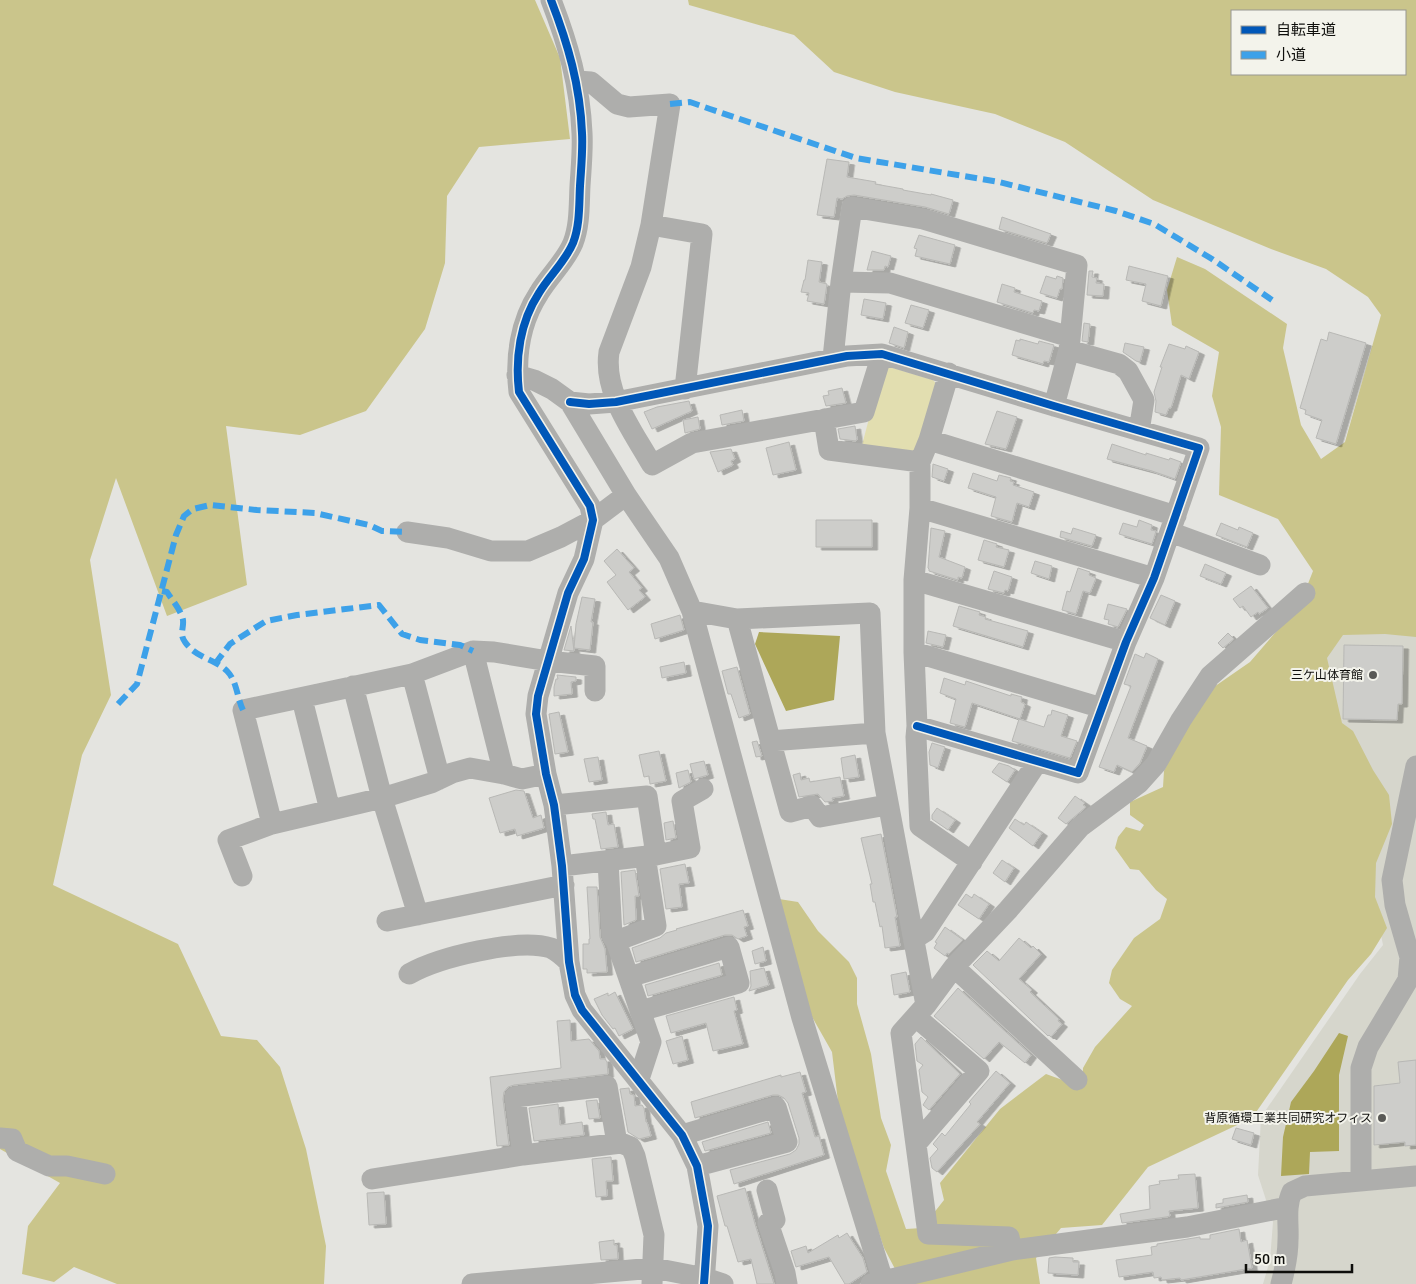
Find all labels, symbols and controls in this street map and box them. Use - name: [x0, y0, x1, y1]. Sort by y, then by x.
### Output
- legend: [1231, 10, 1406, 75]
- text: 自転車道: [1276, 21, 1336, 39]
- text: 小道: [1276, 46, 1306, 64]
- place label: 三ケ山体育館: [1291, 668, 1363, 683]
- marker: 三ケ山体育館: [1367, 669, 1379, 681]
- place label: 背原循環工業共同研究オフィス: [1204, 1111, 1372, 1126]
- marker: 背原循環工業共同研究オフィス: [1376, 1112, 1388, 1124]
- scale bar: [1246, 1242, 1352, 1274]
- text: 50 m: [1254, 1250, 1285, 1268]

